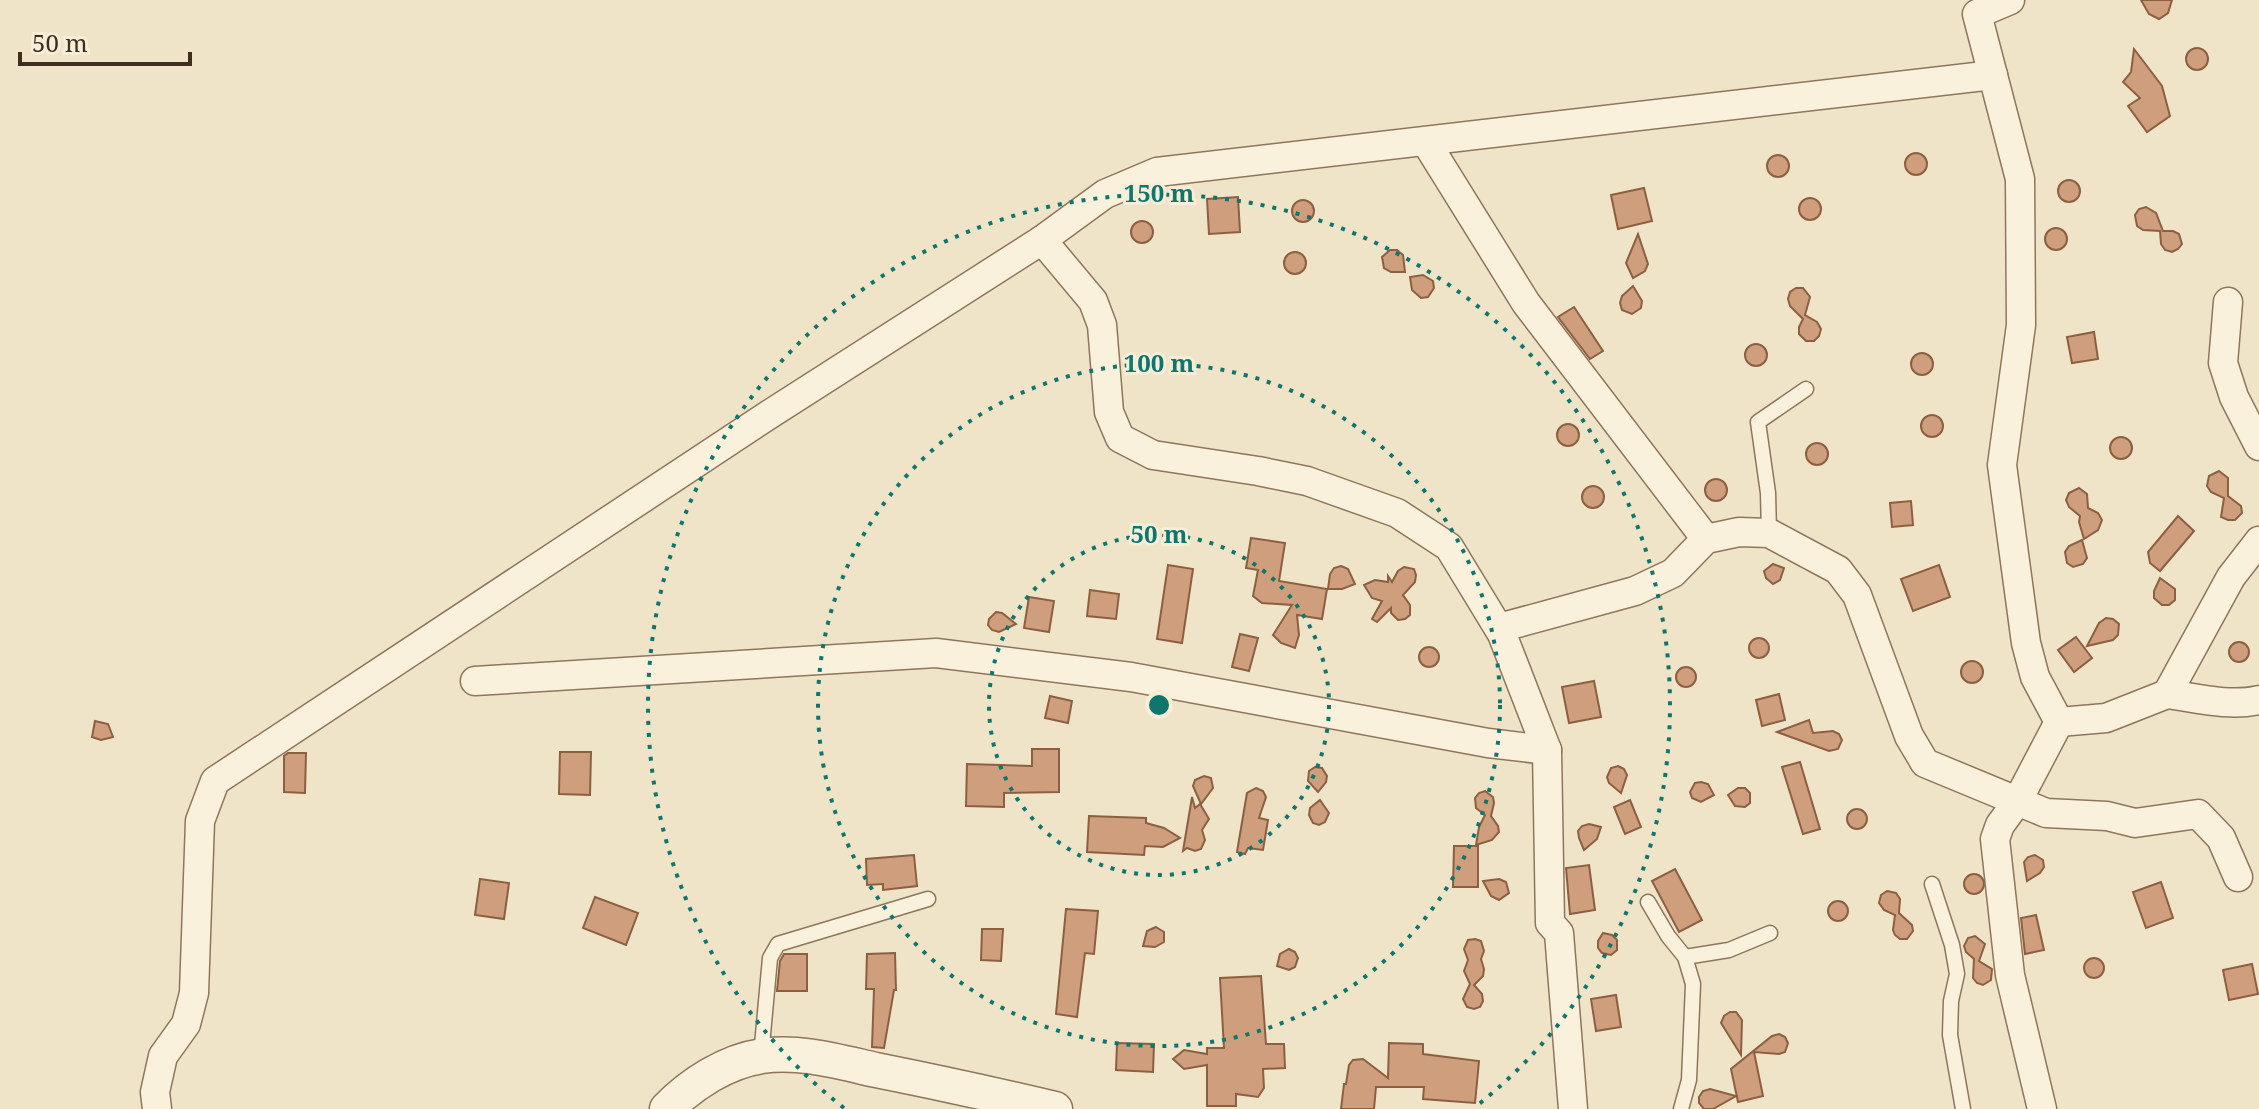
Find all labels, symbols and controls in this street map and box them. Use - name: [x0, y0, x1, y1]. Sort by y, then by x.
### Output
- scale bar: [20, 16, 190, 66]
- text: 50 m: [32, 26, 88, 59]
- text: 150 m: [1124, 176, 1195, 209]
- text: 100 m: [1124, 346, 1195, 379]
- text: 50 m: [1130, 517, 1188, 550]
- centre of rings: [1145, 691, 1173, 719]

